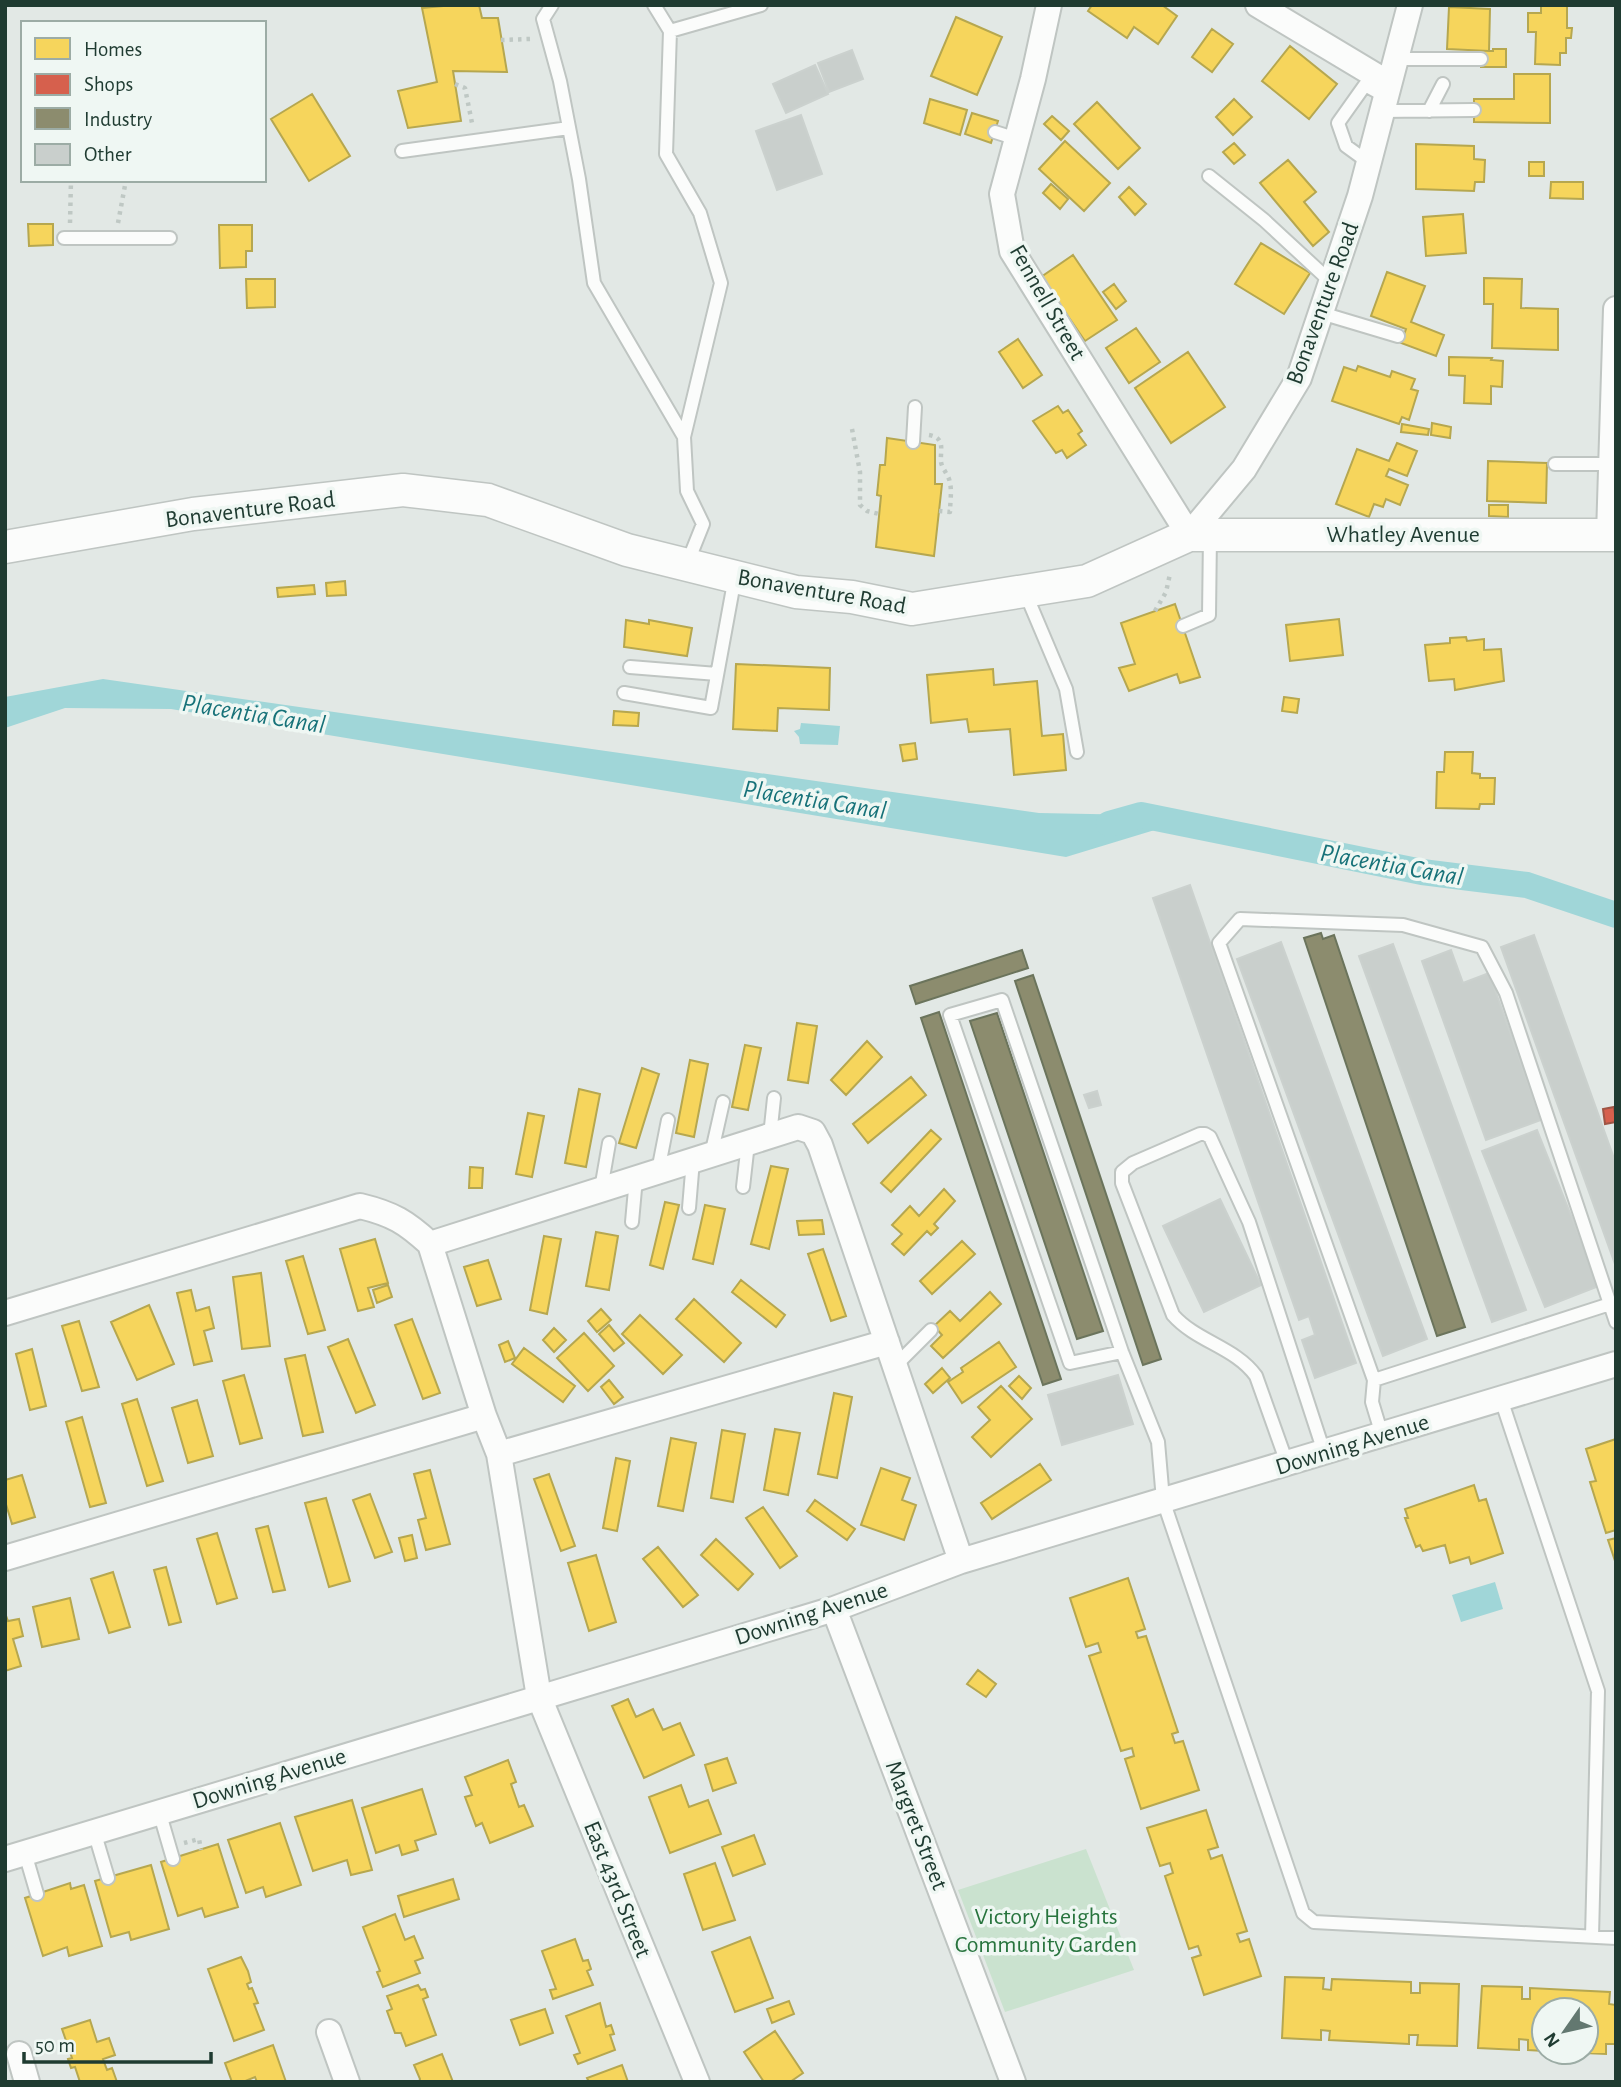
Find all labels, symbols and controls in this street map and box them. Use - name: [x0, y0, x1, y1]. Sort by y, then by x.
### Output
- legend: [21, 21, 266, 182]
- text: Homes: [84, 39, 142, 60]
- text: Shops: [84, 74, 133, 95]
- text: Industry: [84, 109, 152, 130]
- text: Other: [84, 144, 132, 165]
- street label: Bonaventure Road: [1282, 219, 1363, 388]
- street label: Fennell Street: [1005, 241, 1090, 364]
- street label: Bonaventure Road: [164, 488, 336, 532]
- street label: Whatley Avenue: [1326, 523, 1480, 547]
- street label: Bonaventure Road: [736, 565, 908, 619]
- water label: Placentia Canal: [180, 690, 327, 738]
- water label: Placentia Canal: [741, 776, 888, 824]
- water label: Placentia Canal: [1318, 840, 1465, 890]
- street label: Downing Avenue: [1273, 1410, 1432, 1480]
- street label: Downing Avenue: [732, 1578, 891, 1650]
- street label: Downing Avenue: [190, 1744, 349, 1814]
- street label: Margret Street: [881, 1758, 952, 1893]
- street label: East 43rd Street: [579, 1818, 655, 1961]
- park label: Victory Heights Community Garden: [955, 1905, 1137, 1957]
- north arrow: [1530, 1996, 1600, 2066]
- scale bar: [24, 2021, 212, 2064]
- text: N: [1541, 2029, 1564, 2050]
- text: 50 m: [35, 2035, 75, 2056]

